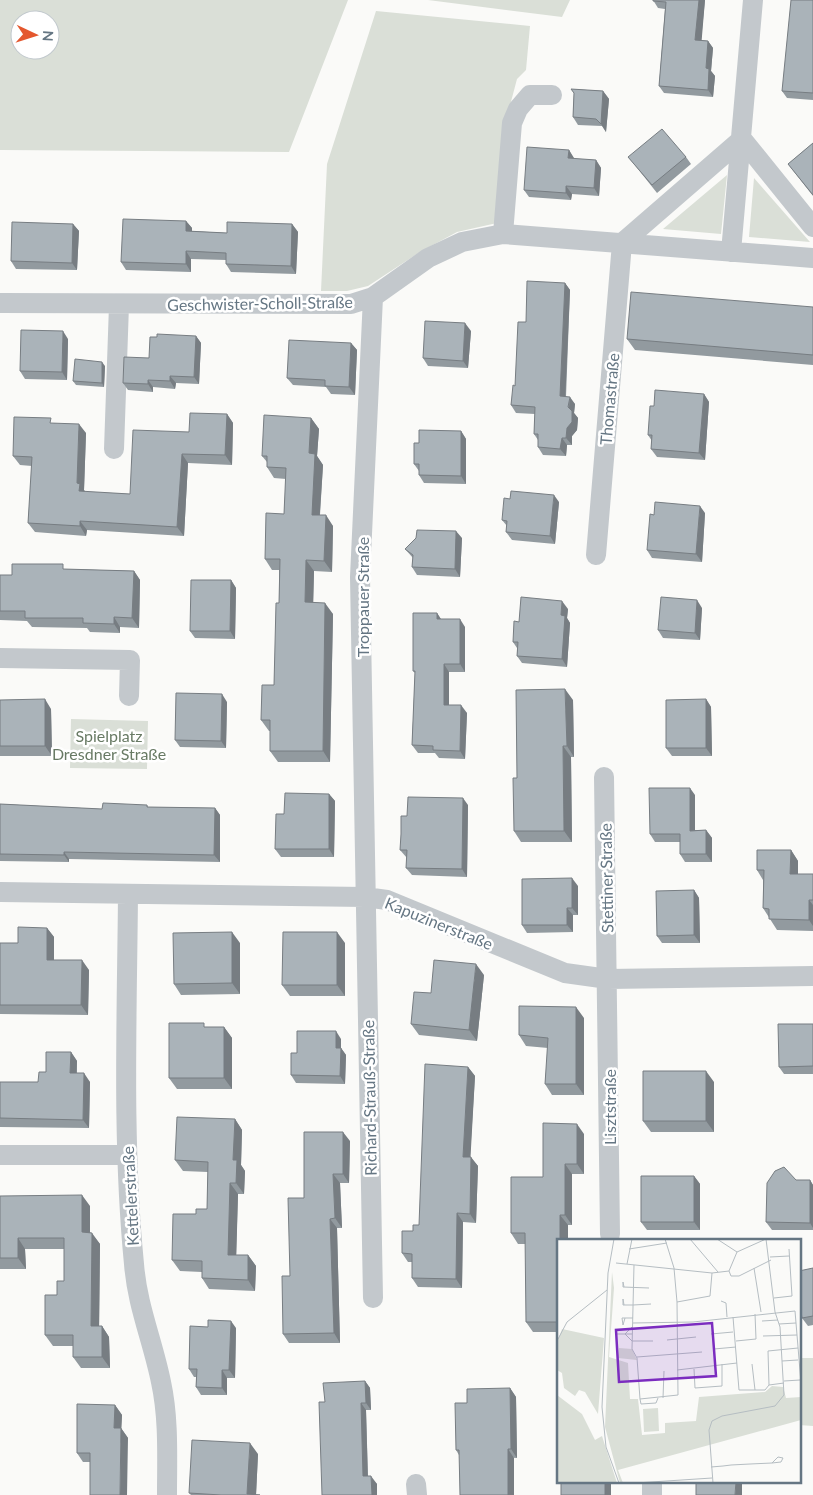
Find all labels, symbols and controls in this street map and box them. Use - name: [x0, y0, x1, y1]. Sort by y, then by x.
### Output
- north arrow: [10, 10, 60, 60]
- text: N: [40, 30, 57, 42]
- street label: Geschwister-Scholl-Straße: [167, 292, 353, 314]
- street label: Thomastraße: [596, 352, 622, 446]
- street label: Troppauer Straße: [353, 537, 372, 657]
- park label: Spielplatz Dresdner Straße: [52, 726, 166, 763]
- street label: Stettiner Straße: [596, 823, 616, 933]
- street label: Kapuzinerstraße: [382, 893, 496, 953]
- street label: Richard-Strauß-Straße: [358, 1020, 380, 1176]
- street label: Lisztstraße: [600, 1069, 619, 1145]
- street label: Kettelerstraße: [118, 1146, 142, 1246]
- inset map: [557, 1239, 800, 1482]

